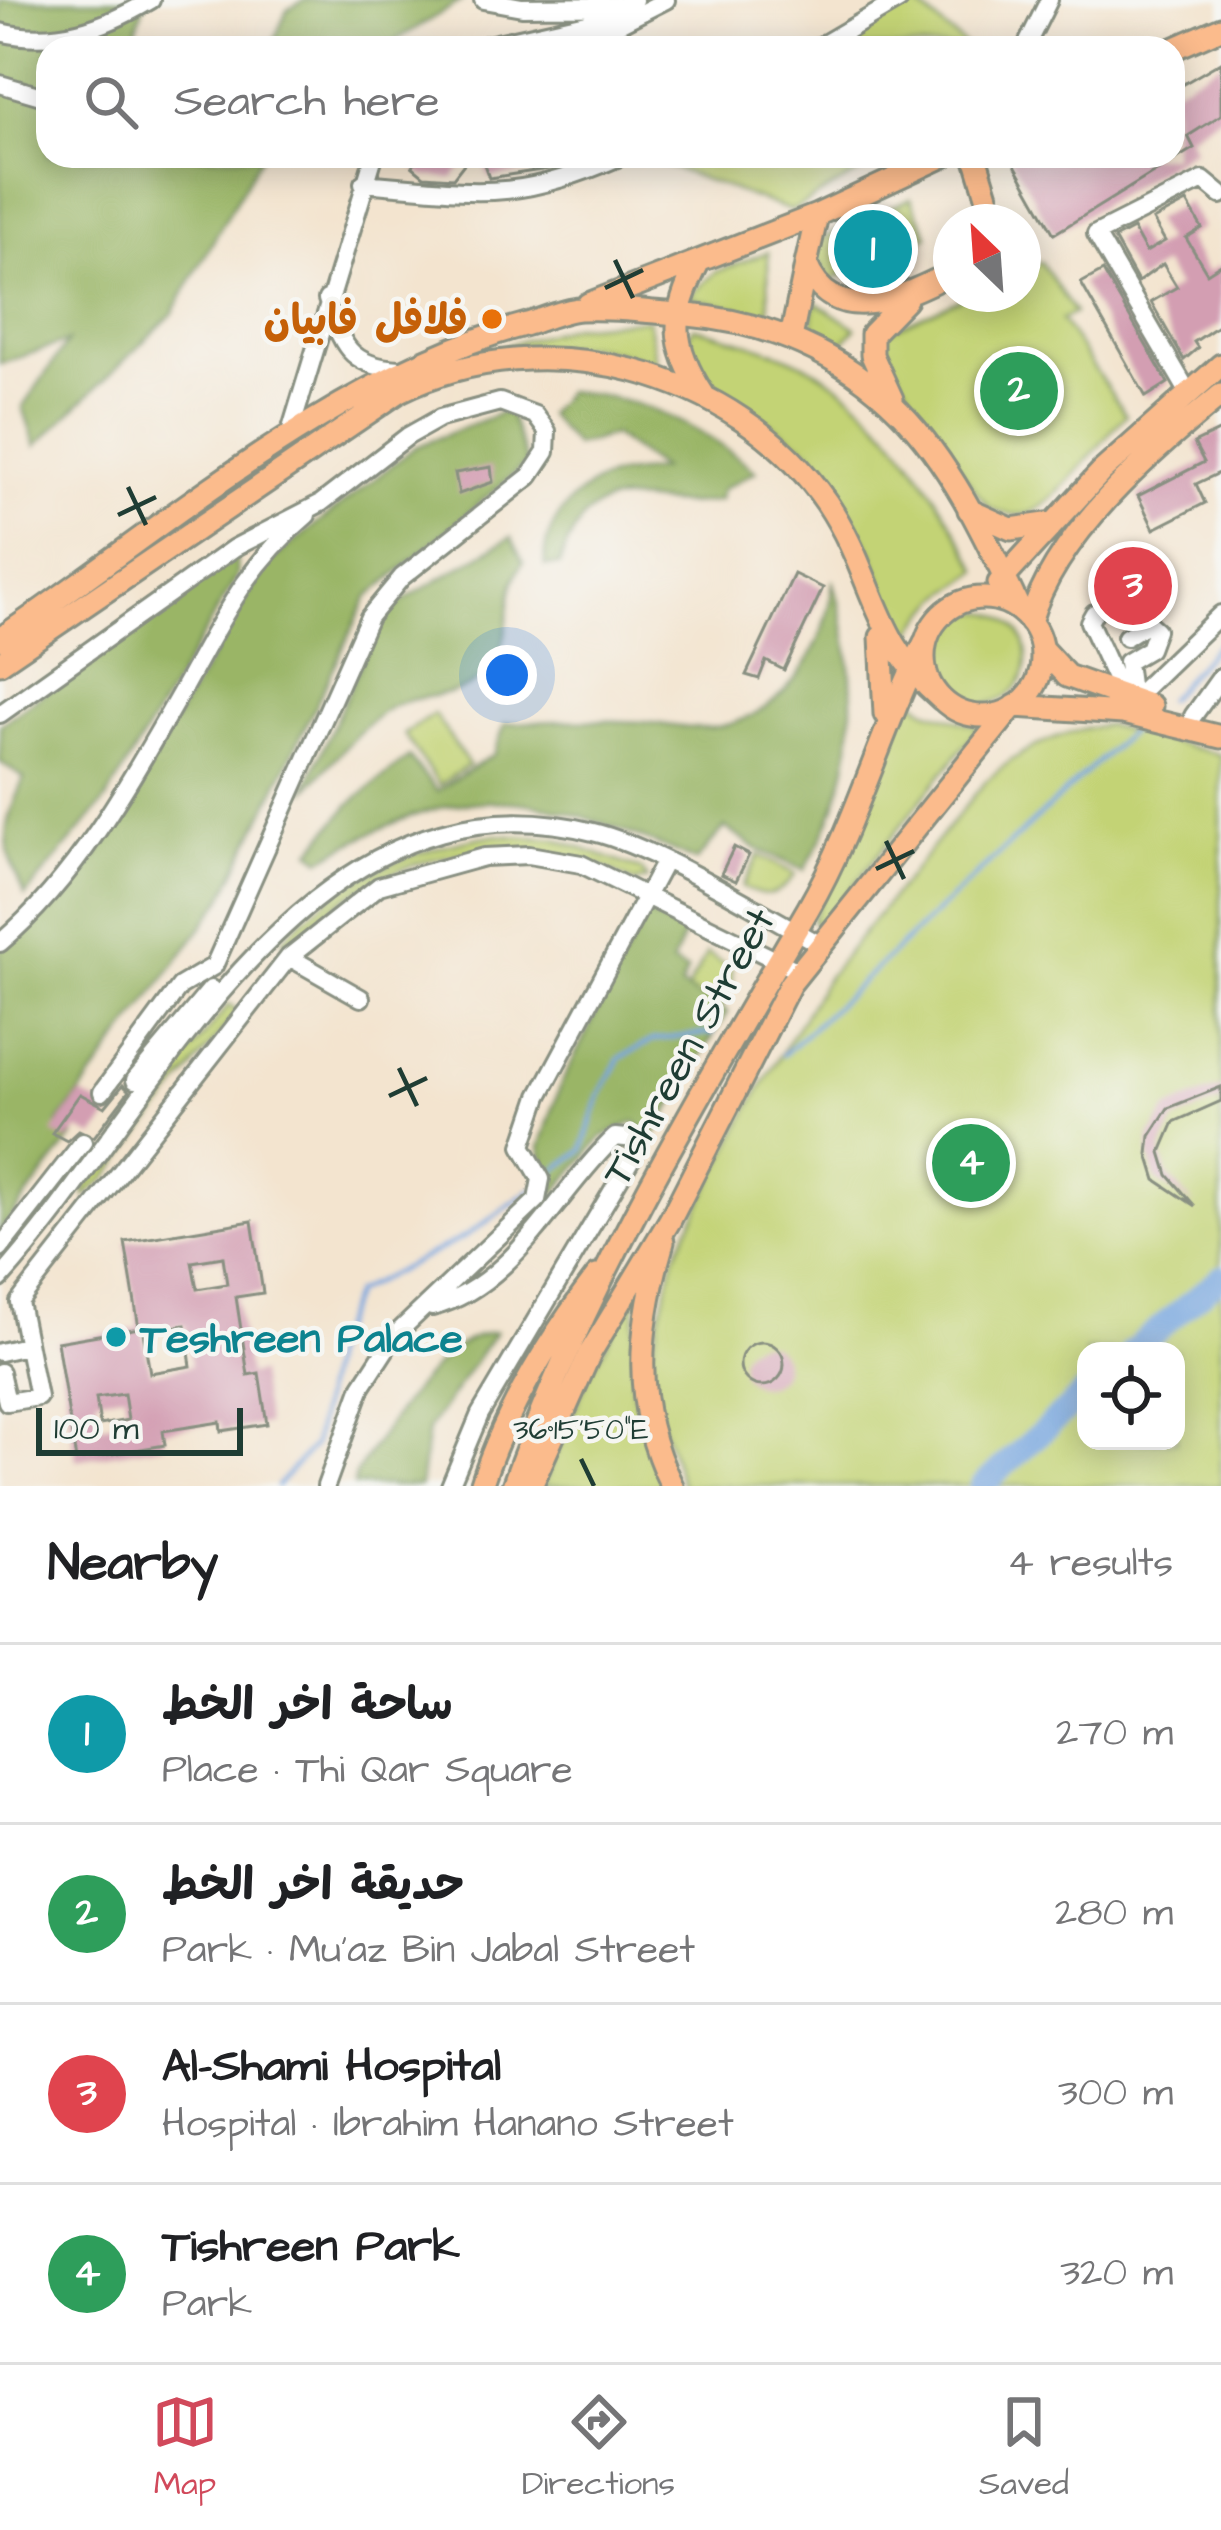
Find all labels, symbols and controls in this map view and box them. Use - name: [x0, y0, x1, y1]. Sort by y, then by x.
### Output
- search box: [36, 36, 1185, 168]
- icon: search: [78, 69, 144, 135]
- text: Search here: [174, 71, 440, 133]
- pin: 1: [834, 204, 912, 294]
- north arrow: [933, 204, 1041, 312]
- place label: فلافل فابيان: [264, 293, 468, 351]
- marker: فلافل فابيان: [479, 306, 505, 332]
- pin: 2: [980, 346, 1058, 436]
- pin: 3: [1094, 541, 1172, 631]
- your location: [477, 645, 537, 705]
- street label: Tishreen Street: [589, 898, 790, 1197]
- pin: 4: [932, 1118, 1010, 1208]
- place label: Teshreen Palace: [139, 1311, 463, 1369]
- marker: Teshreen Palace: [103, 1324, 129, 1350]
- map controls: [1077, 1342, 1185, 1450]
- button: locate: [1077, 1342, 1185, 1450]
- scale bar: [36, 1402, 243, 1455]
- text: 100 m: [54, 1406, 139, 1452]
- text: 36°15'50"E: [513, 1409, 649, 1451]
- text: Nearby: [48, 1529, 218, 1600]
- text: 4 results: [1007, 1537, 1173, 1591]
- text: ساحة اخر الخط: [162, 1675, 453, 1737]
- text: 1: [85, 1707, 90, 1761]
- text: 270 m: [1056, 1707, 1173, 1761]
- text: Place · Thi Qar Square: [162, 1744, 573, 1798]
- text: حديقة اخر الخط: [162, 1855, 464, 1917]
- text: 2: [76, 1887, 98, 1941]
- text: 280 m: [1055, 1887, 1173, 1941]
- text: Park · Mu'az Bin Jabal Street: [162, 1924, 695, 1978]
- text: Al-Shami Hospital: [162, 2036, 501, 2098]
- text: 3: [77, 2067, 97, 2121]
- text: 300 m: [1058, 2067, 1173, 2121]
- text: Hospital · Ibrahim Hanano Street: [162, 2098, 734, 2152]
- text: Tishreen Park: [162, 2216, 460, 2278]
- text: 4: [74, 2247, 100, 2301]
- text: 320 m: [1060, 2247, 1173, 2301]
- text: Park: [162, 2278, 252, 2332]
- tab: Map: [152, 2389, 218, 2507]
- tab: Directions: [522, 2389, 675, 2507]
- tab: Saved: [979, 2389, 1069, 2507]

